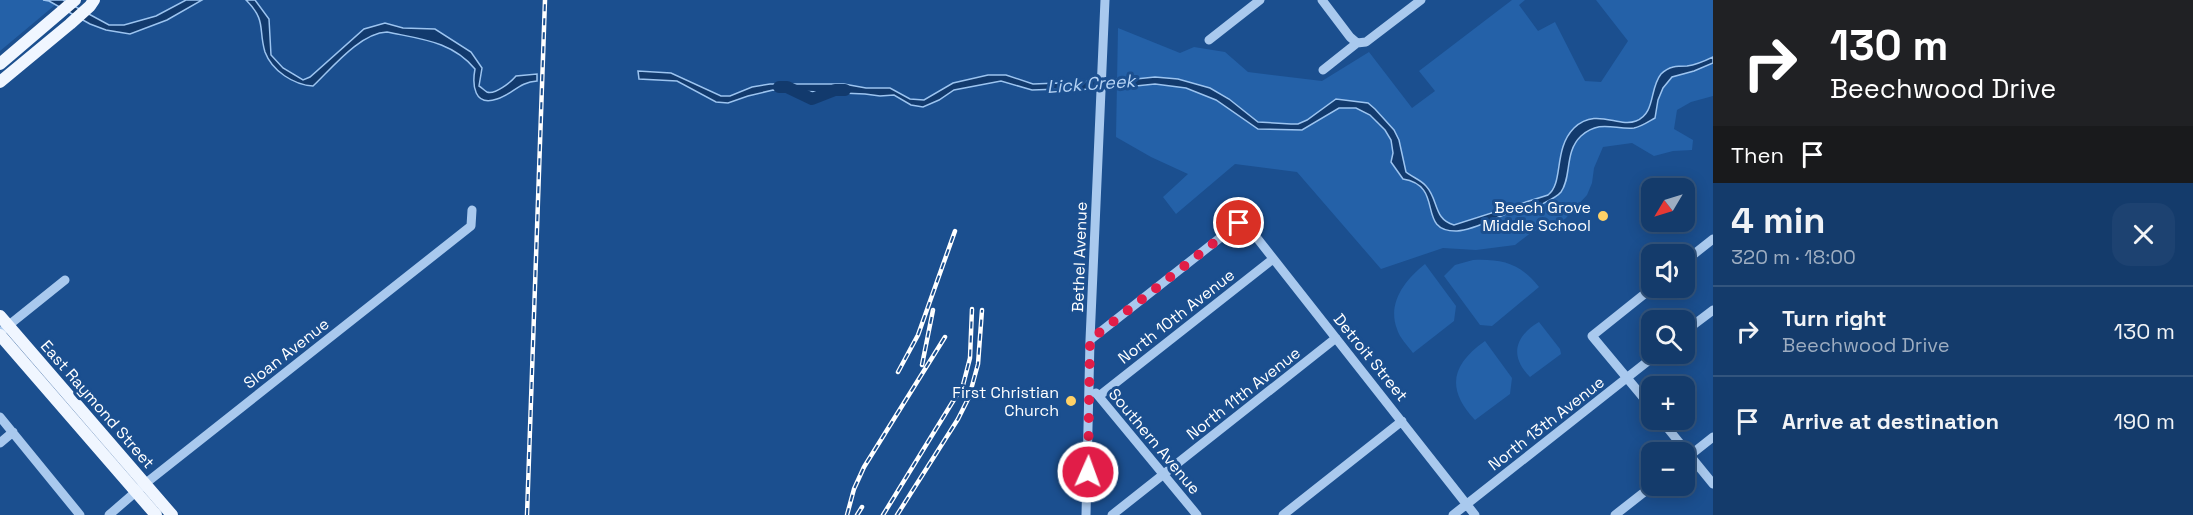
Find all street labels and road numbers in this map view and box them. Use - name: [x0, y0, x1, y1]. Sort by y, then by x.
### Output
- street label: Bethel Avenue: [1067, 201, 1092, 313]
- street label: North 10th Avenue: [1114, 264, 1239, 368]
- street label: Detroit Street: [1329, 309, 1412, 406]
- street label: Sloan Avenue: [239, 313, 333, 393]
- street label: East Raymond Street: [36, 336, 159, 473]
- street label: North 11th Avenue: [1182, 342, 1304, 444]
- street label: North 13th Avenue: [1484, 371, 1609, 475]
- street label: Southern Avenue: [1104, 384, 1205, 499]

